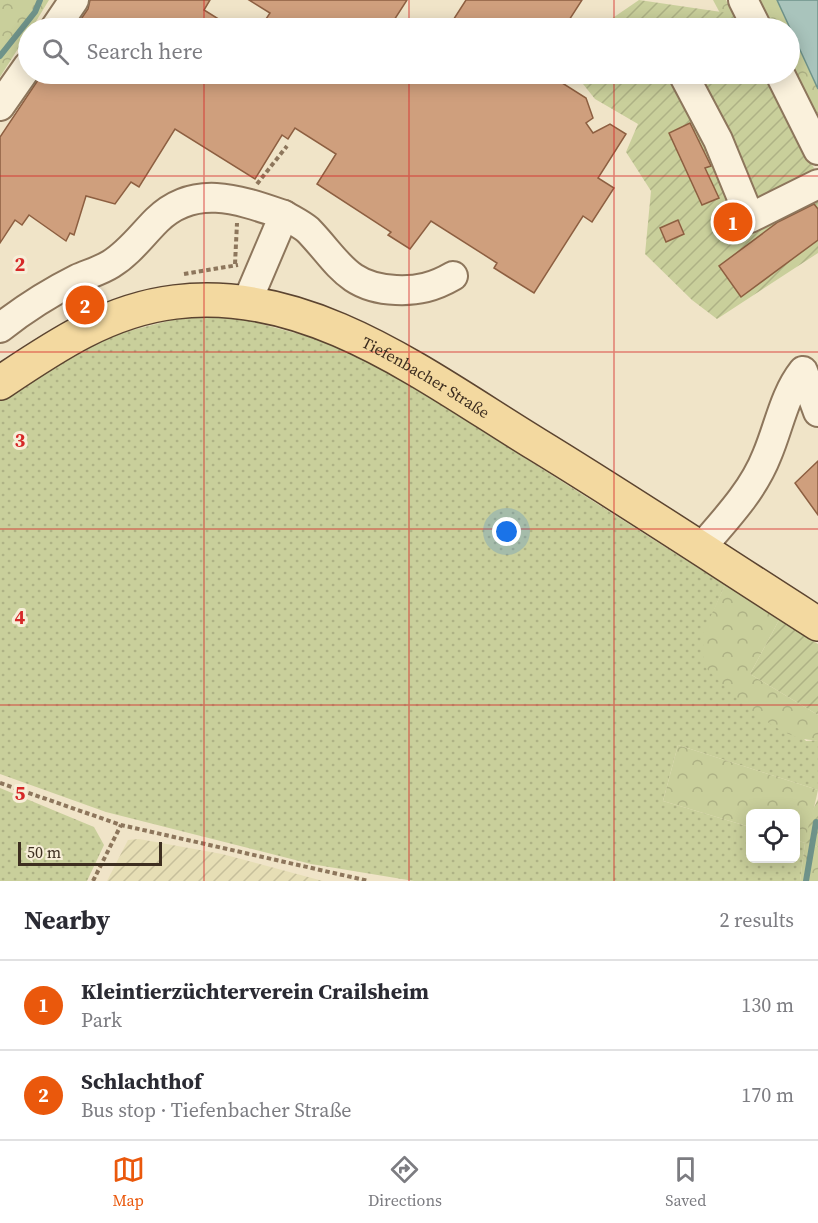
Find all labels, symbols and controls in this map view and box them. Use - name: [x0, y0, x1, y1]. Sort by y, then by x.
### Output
- search box: [18, 18, 800, 84]
- icon: search: [39, 35, 72, 68]
- text: Search here: [87, 36, 203, 66]
- pin: 1: [714, 200, 752, 244]
- text: 2: [15, 250, 26, 278]
- pin: 2: [66, 282, 104, 328]
- street label: Tiefenbacher Straße: [358, 331, 494, 423]
- text: 3: [15, 426, 26, 454]
- your location: [492, 517, 521, 546]
- text: 4: [15, 603, 26, 631]
- text: 5: [15, 779, 26, 807]
- map controls: [746, 809, 800, 863]
- button: locate: [746, 809, 800, 863]
- scale bar: [18, 839, 162, 866]
- text: 50 m: [27, 841, 61, 863]
- text: Nearby: [24, 902, 110, 938]
- text: 2 results: [719, 906, 794, 934]
- text: Kleintierzüchterverein Crailsheim: [81, 976, 429, 1006]
- text: 1: [38, 991, 49, 1019]
- text: 130 m: [741, 991, 794, 1019]
- text: Park: [81, 1006, 122, 1034]
- text: Schlachthof: [81, 1066, 202, 1096]
- text: 2: [38, 1081, 49, 1109]
- text: 170 m: [741, 1081, 794, 1109]
- text: Bus stop · Tiefenbacher Straße: [81, 1096, 351, 1124]
- tab: Map: [112, 1153, 145, 1211]
- tab: Directions: [368, 1153, 442, 1211]
- tab: Saved: [665, 1153, 706, 1211]

